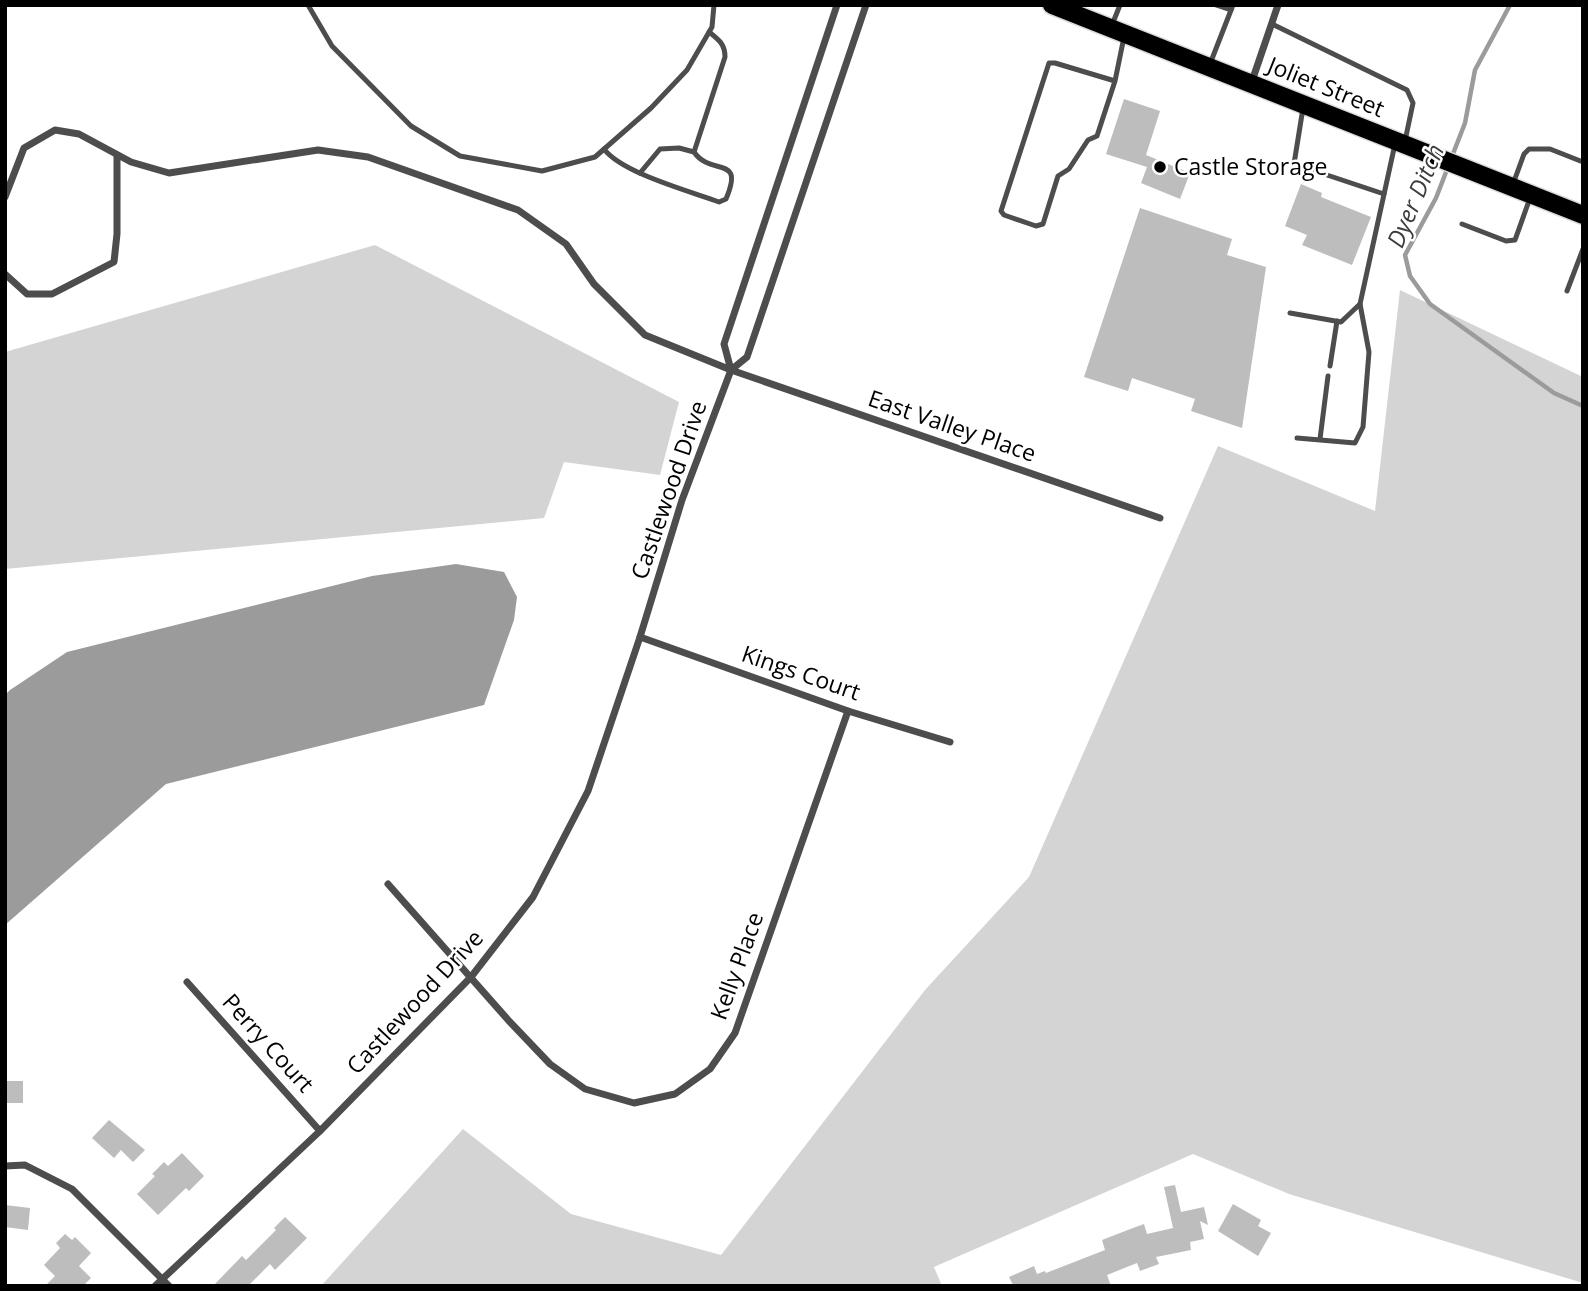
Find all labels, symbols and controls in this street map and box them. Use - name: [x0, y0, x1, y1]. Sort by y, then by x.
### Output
- street label: Joliet Street: [1262, 47, 1389, 124]
- water label: Dyer Ditch: [1378, 139, 1451, 252]
- place label: Castle Storage: [1174, 150, 1327, 182]
- marker: Castle Storage: [1152, 159, 1168, 175]
- street label: East Valley Place: [864, 381, 1041, 469]
- street label: Castlewood Drive: [622, 396, 714, 583]
- street label: Kings Court: [738, 637, 865, 707]
- street label: Kelly Place: [702, 907, 770, 1024]
- street label: Castlewood Drive: [339, 922, 490, 1081]
- street label: Perry Court: [216, 986, 322, 1099]

